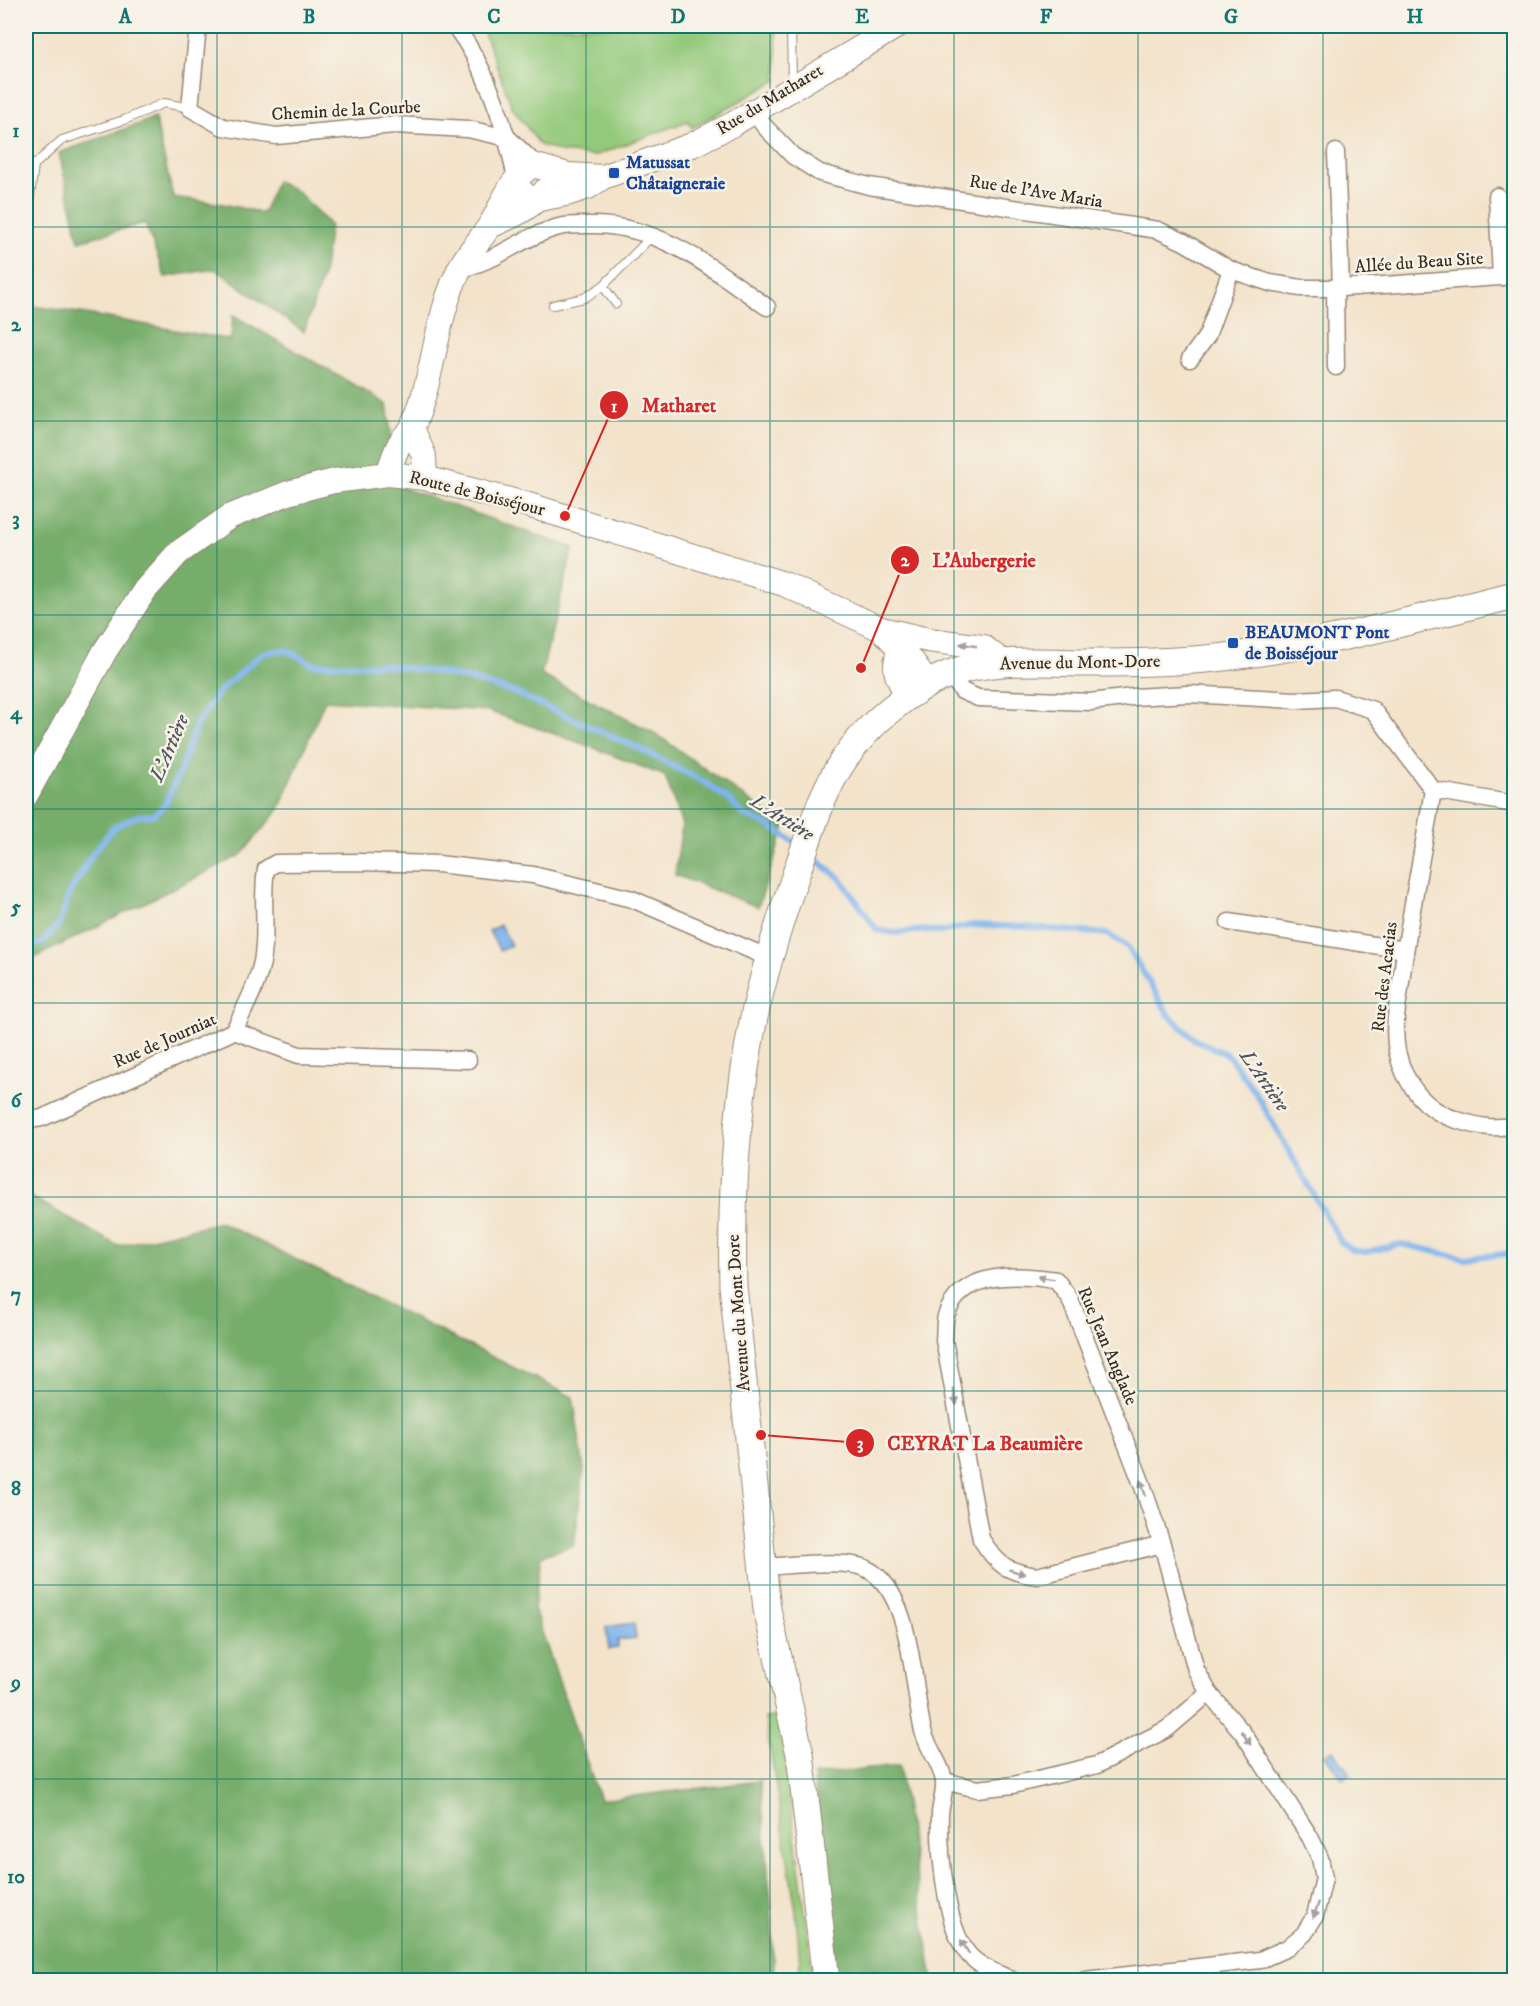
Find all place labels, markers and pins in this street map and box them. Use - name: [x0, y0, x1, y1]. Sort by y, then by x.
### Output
- place label: Matussat Châtaigneraie: [626, 152, 726, 195]
- marker: Matussat Châtaigneraie: [607, 166, 621, 180]
- callout: Matharet: [599, 386, 728, 424]
- callout: L'Aubergerie: [890, 541, 1048, 579]
- place label: BEAUMONT Pont de Boisséjour: [1245, 622, 1389, 665]
- marker: BEAUMONT Pont de Boisséjour: [1226, 636, 1240, 650]
- callout: CEYRAT La Beaumière: [845, 1424, 1095, 1462]

